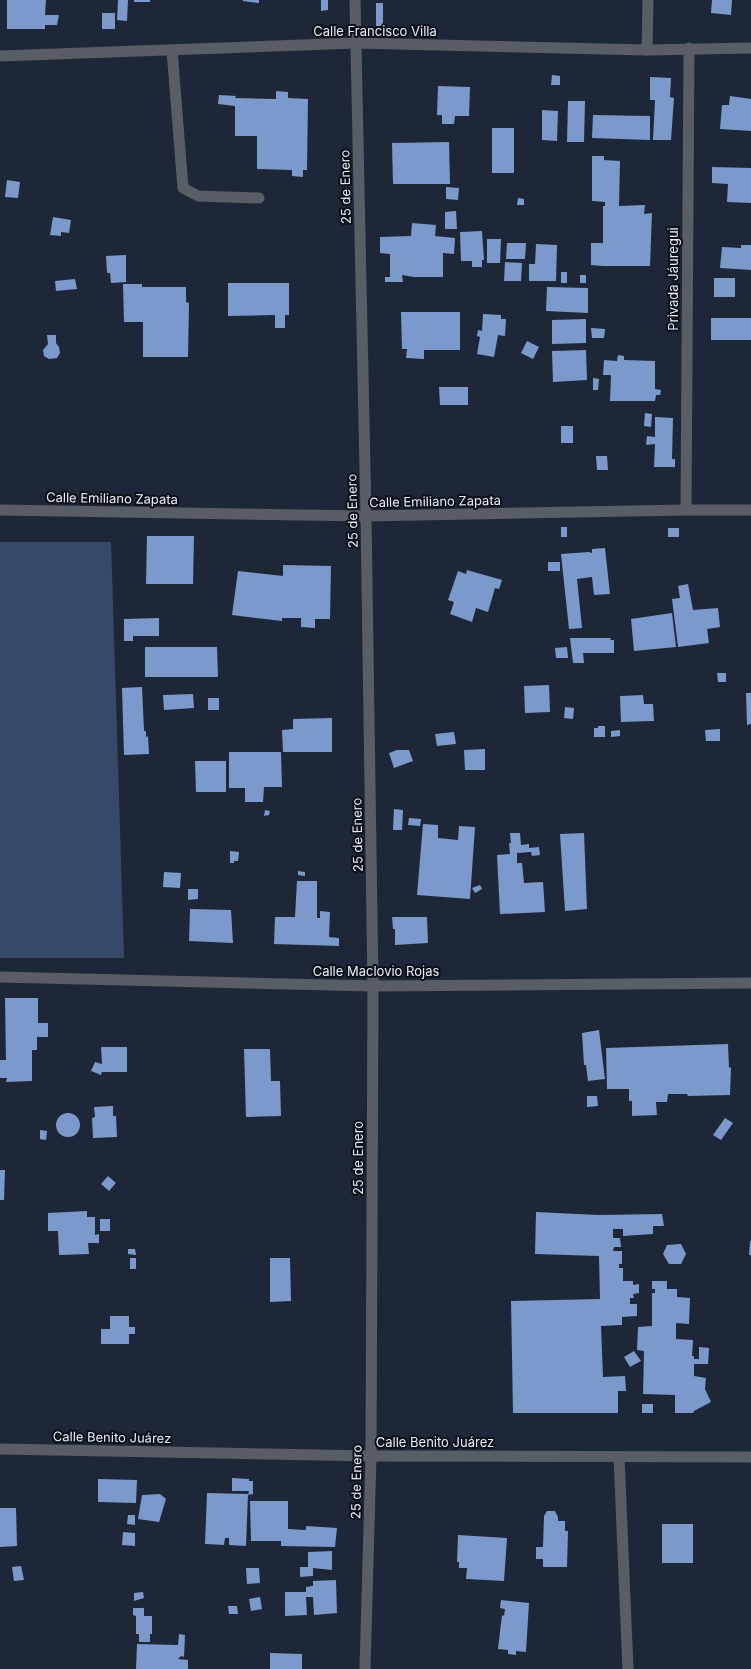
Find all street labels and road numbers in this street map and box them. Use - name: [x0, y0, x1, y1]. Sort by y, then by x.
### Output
- street label: Calle Francisco Villa: [313, 23, 437, 39]
- street label: 25 de Enero: [336, 150, 354, 224]
- street label: Privada Jáuregui: [665, 227, 681, 331]
- street label: 25 de Enero: [343, 474, 361, 548]
- street label: Calle Emiliano Zapata: [46, 489, 178, 507]
- street label: Calle Emiliano Zapata: [369, 492, 501, 510]
- street label: 25 de Enero: [348, 798, 366, 872]
- street label: Calle Maclovio Rojas: [313, 963, 439, 979]
- street label: 25 de Enero: [350, 1121, 366, 1195]
- street label: Calle Benito Juárez: [53, 1428, 171, 1446]
- street label: Calle Benito Juárez: [376, 1434, 494, 1450]
- street label: 25 de Enero: [347, 1445, 365, 1519]

